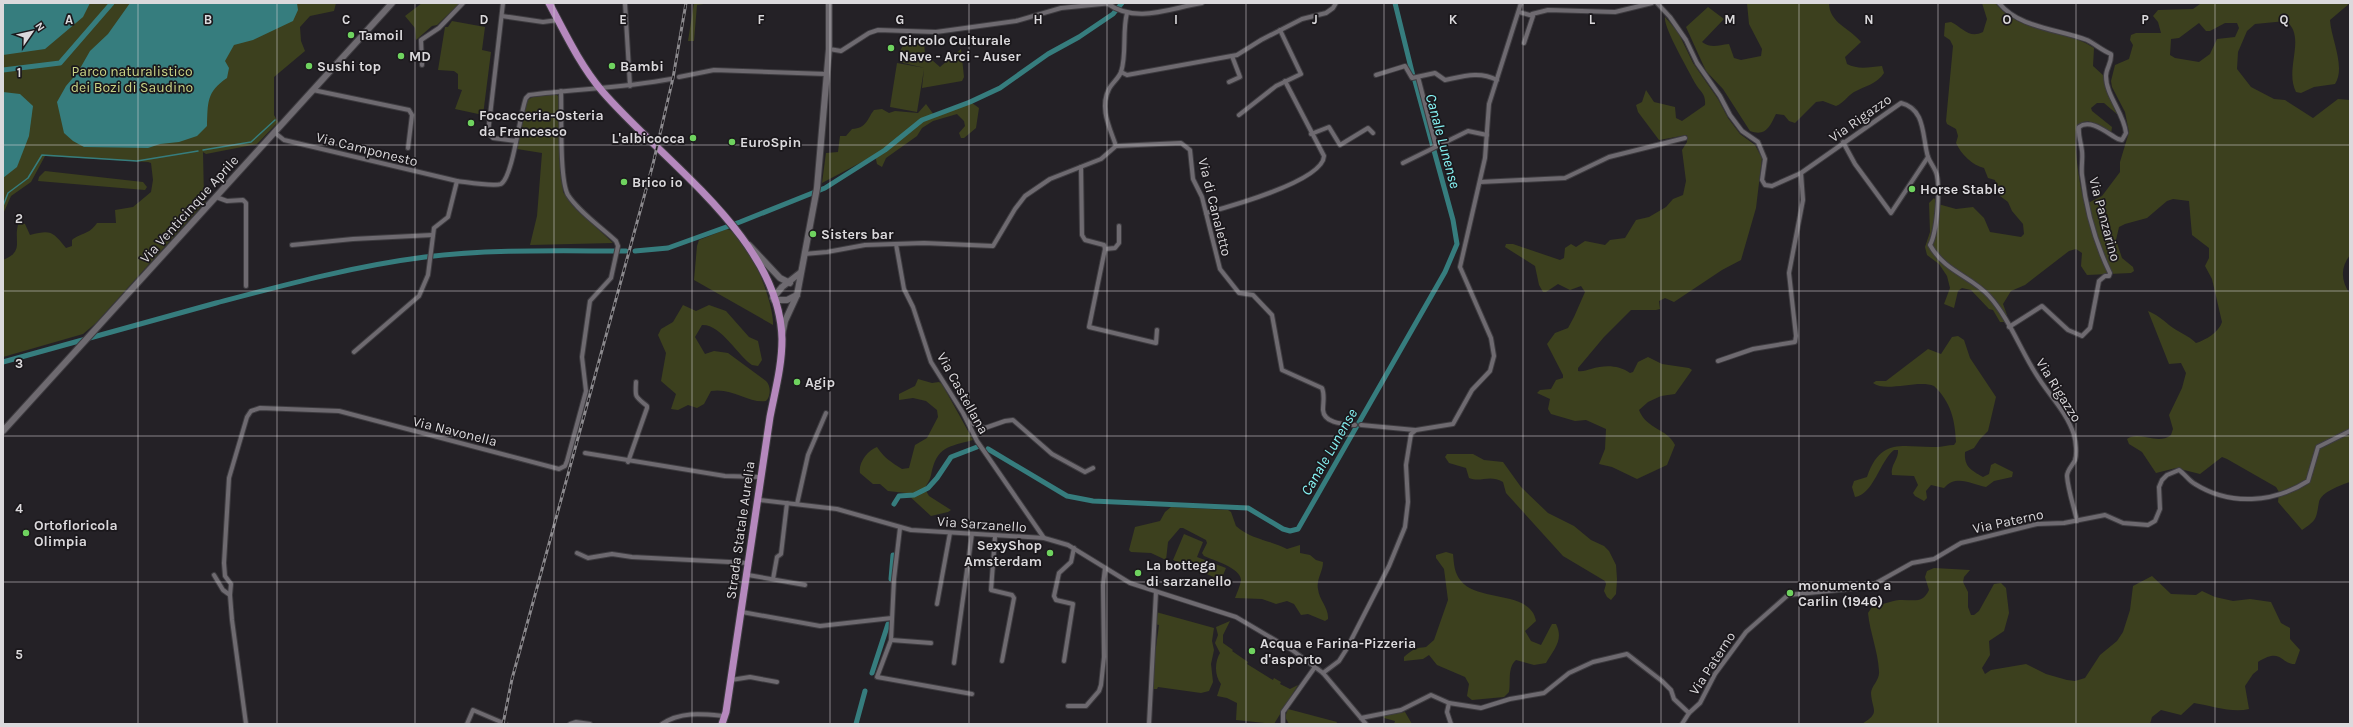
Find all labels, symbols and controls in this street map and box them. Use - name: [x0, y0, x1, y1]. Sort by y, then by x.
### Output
- north arrow: [12, 12, 52, 52]
- text: A: [65, 12, 73, 27]
- text: B: [204, 12, 212, 27]
- text: C: [342, 12, 350, 27]
- text: D: [480, 12, 489, 27]
- text: E: [619, 12, 627, 27]
- text: F: [757, 12, 765, 27]
- text: G: [896, 12, 904, 27]
- text: H: [1033, 12, 1043, 27]
- text: I: [1174, 12, 1178, 27]
- text: J: [1312, 12, 1318, 27]
- text: K: [1449, 12, 1458, 27]
- text: L: [1589, 12, 1596, 27]
- text: M: [1724, 12, 1736, 27]
- text: N: [1864, 12, 1874, 27]
- text: O: [2003, 12, 2012, 27]
- text: P: [2141, 12, 2149, 27]
- text: Q: [2280, 12, 2289, 27]
- text: N: [32, 20, 47, 34]
- place label: Tamoil: [359, 27, 403, 44]
- marker: Tamoil: [346, 30, 356, 40]
- place label: Circolo Culturale Nave - Arci - Auser: [899, 32, 1021, 65]
- marker: Circolo Culturale Nave - Arci - Auser: [886, 43, 896, 53]
- place label: MD: [409, 48, 431, 65]
- marker: MD: [396, 51, 406, 61]
- place label: Sushi top: [317, 58, 381, 75]
- place label: Bambi: [620, 58, 664, 75]
- marker: Sushi top: [304, 61, 314, 71]
- marker: Bambi: [607, 61, 617, 71]
- park label: Parco naturalistico dei Bozi di Saudino: [71, 63, 193, 96]
- text: 1: [17, 65, 21, 80]
- street label: Via Rigazzo: [1826, 91, 1895, 146]
- water label: Canale Lunense: [1422, 92, 1464, 190]
- place label: Focacceria-Osteria da Francesco: [479, 107, 604, 140]
- marker: Focacceria-Osteria da Francesco: [466, 118, 476, 128]
- street label: Via Camponesto: [314, 129, 419, 170]
- place label: L'albicocca: [612, 130, 685, 147]
- marker: L'albicocca: [688, 133, 698, 143]
- place label: EuroSpin: [740, 134, 801, 151]
- marker: EuroSpin: [727, 137, 737, 147]
- street label: Via Venticinque Aprile: [136, 152, 242, 267]
- street label: Via di Canaletto: [1194, 156, 1235, 258]
- place label: Brico io: [632, 174, 683, 191]
- street label: Via Panzarino: [2085, 175, 2124, 263]
- marker: Brico io: [619, 177, 629, 187]
- place label: Horse Stable: [1920, 181, 2005, 198]
- marker: Horse Stable: [1907, 184, 1917, 194]
- text: 2: [15, 211, 23, 226]
- place label: Sisters bar: [821, 226, 894, 243]
- marker: Sisters bar: [808, 229, 818, 239]
- street label: Via Castellana: [933, 349, 992, 437]
- street label: Via Rigazzo: [2032, 355, 2085, 425]
- text: 3: [15, 356, 23, 371]
- place label: Agip: [805, 374, 835, 391]
- marker: Agip: [792, 377, 802, 387]
- water label: Canale Lunense: [1297, 405, 1361, 499]
- street label: Via Navonella: [411, 413, 499, 450]
- street label: Strada Statale Aurelia: [722, 460, 759, 600]
- text: 4: [15, 501, 23, 516]
- street label: Via Paterno: [1971, 506, 2045, 537]
- street label: Via Sarzanello: [937, 513, 1027, 536]
- place label: Ortofloricola Olimpia: [34, 517, 118, 550]
- marker: Ortofloricola Olimpia: [21, 528, 31, 538]
- place label: SexyShop Amsterdam: [964, 537, 1042, 570]
- marker: SexyShop Amsterdam: [1045, 548, 1055, 558]
- place label: La bottega di sarzanello: [1146, 557, 1232, 590]
- marker: La bottega di sarzanello: [1133, 568, 1143, 578]
- place label: monumento a Carlin (1946): [1798, 577, 1891, 610]
- marker: monumento a Carlin (1946): [1785, 588, 1795, 598]
- street label: Via Paterno: [1686, 628, 1739, 698]
- place label: Acqua e Farina-Pizzeria d'asporto: [1260, 635, 1416, 668]
- marker: Acqua e Farina-Pizzeria d'asporto: [1247, 646, 1257, 656]
- text: 5: [15, 647, 23, 662]

